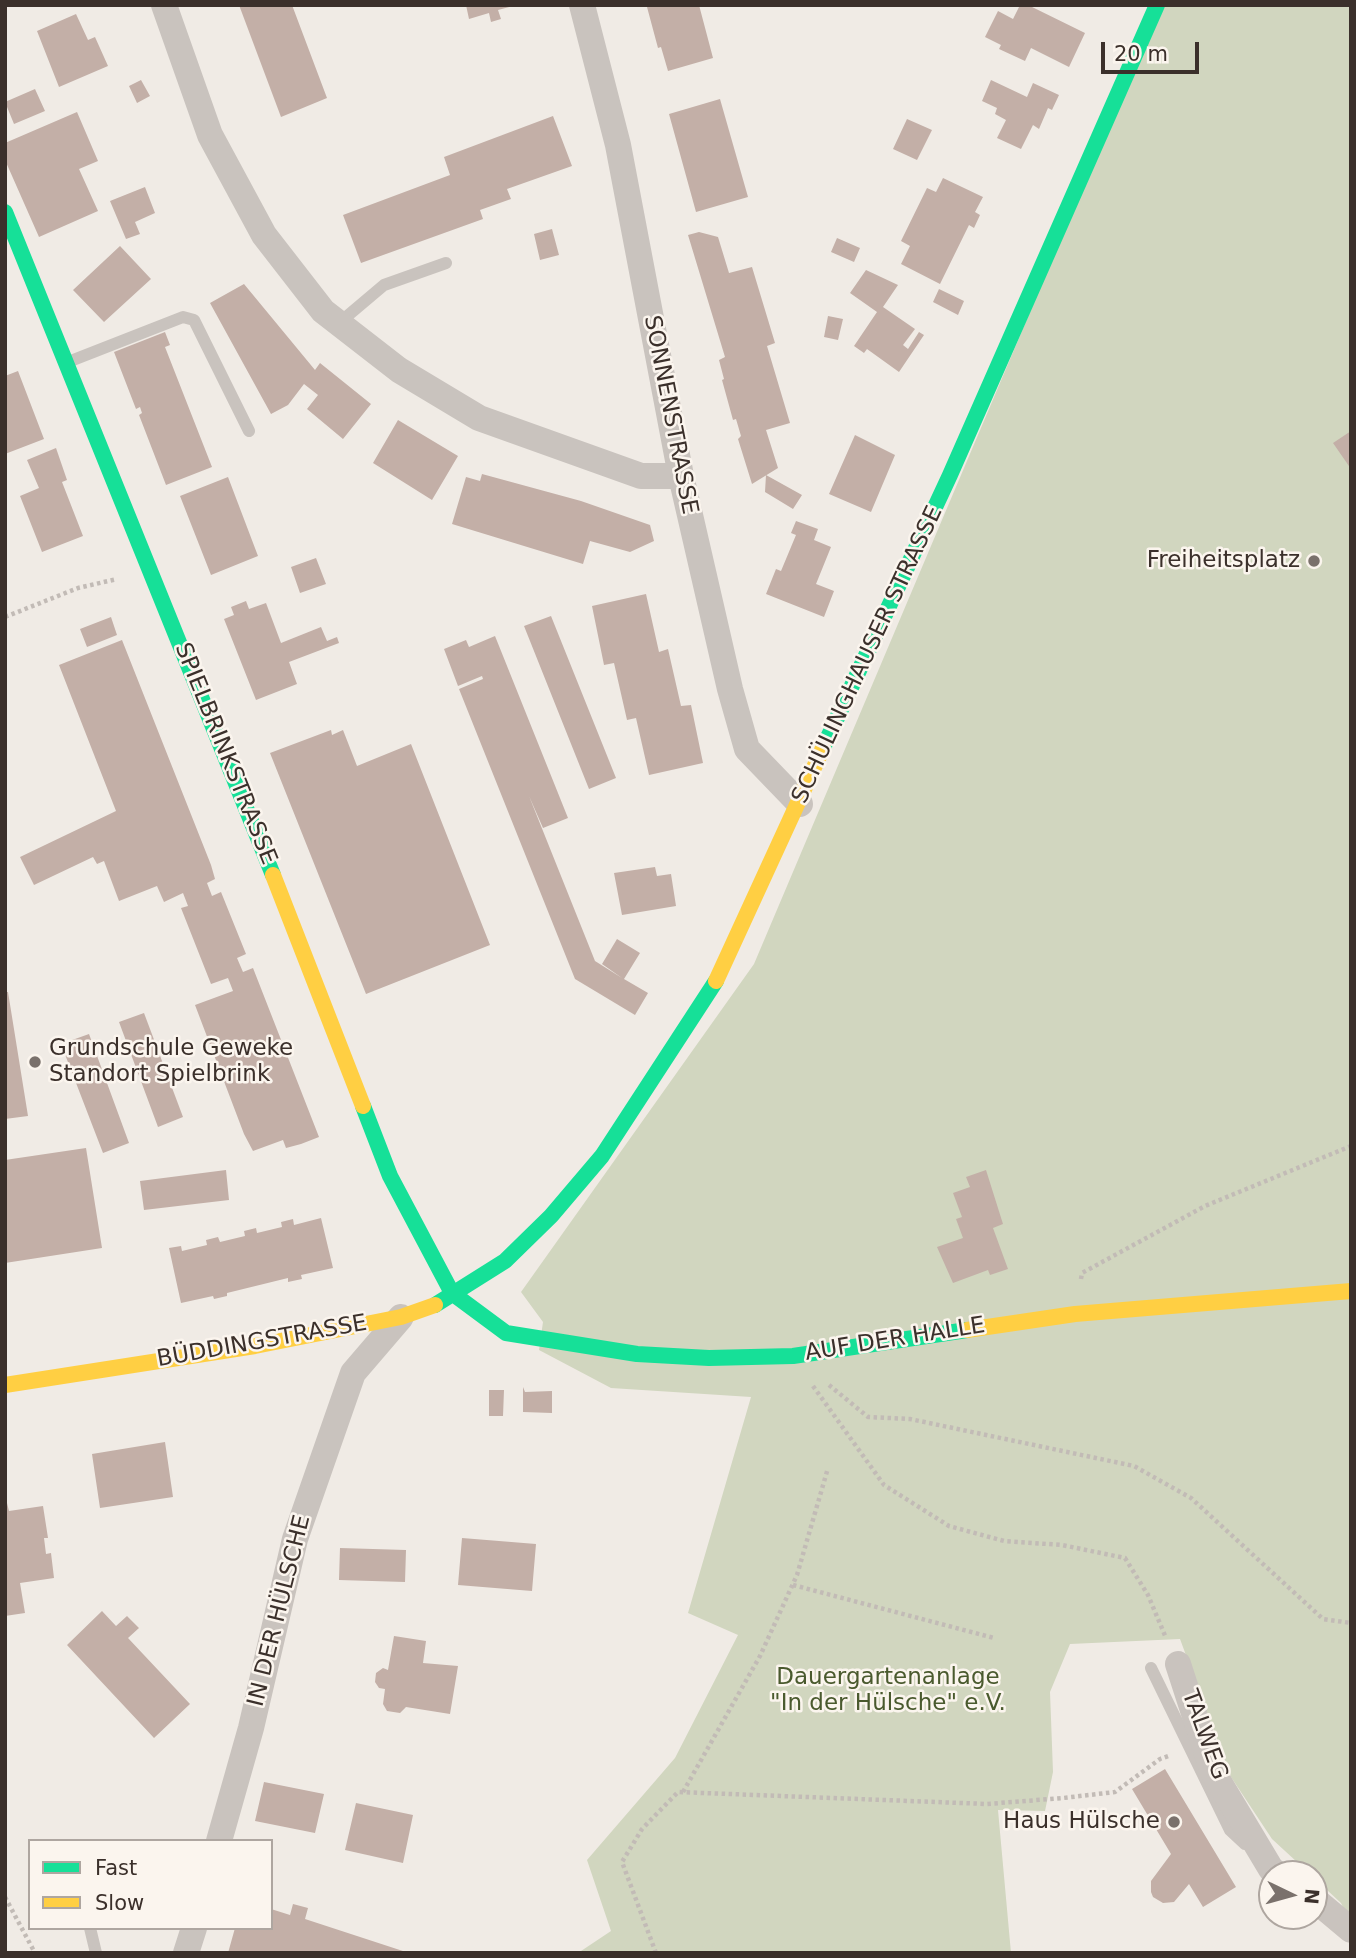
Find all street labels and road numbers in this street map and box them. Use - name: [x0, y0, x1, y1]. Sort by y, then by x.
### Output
- street label: SONNENSTRASSE: [637, 313, 703, 517]
- street label: SCHÜLINGHAUSER STRASSE: [787, 502, 949, 808]
- street label: SPIELBRINKSTRASSE: [168, 639, 282, 869]
- street label: BÜDDINGSTRASSE: [155, 1310, 369, 1374]
- street label: AUF DER HALLE: [803, 1312, 987, 1368]
- street label: IN DER HÜLSCHE: [243, 1512, 317, 1710]
- street label: TALWEG: [1175, 1686, 1233, 1784]

